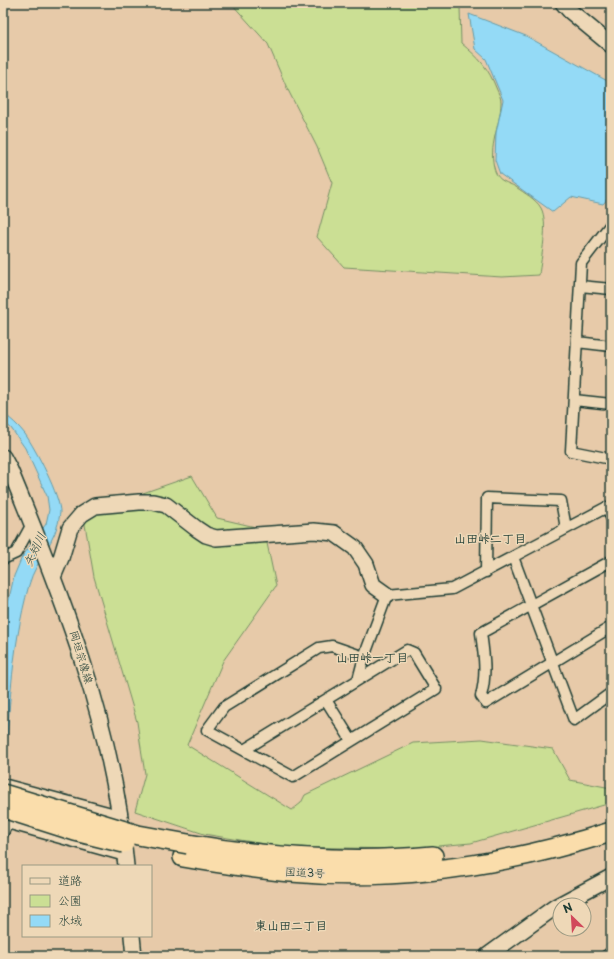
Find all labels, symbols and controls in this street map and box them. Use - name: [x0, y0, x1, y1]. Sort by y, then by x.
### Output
- water label: 矢矧川: [18, 529, 50, 569]
- district label: 山田峠二丁目: [454, 529, 526, 547]
- street label: 岡垣宗像線: [66, 628, 98, 686]
- district label: 山田峠一丁目: [336, 648, 408, 666]
- street label: 国道3号: [284, 862, 326, 882]
- legend: [22, 865, 152, 937]
- text: 道路: [58, 871, 82, 889]
- text: 公園: [58, 891, 82, 909]
- north arrow: [552, 897, 592, 937]
- text: N: [560, 898, 575, 917]
- text: 水域: [58, 911, 82, 929]
- district label: 東山田二丁目: [255, 916, 327, 934]

